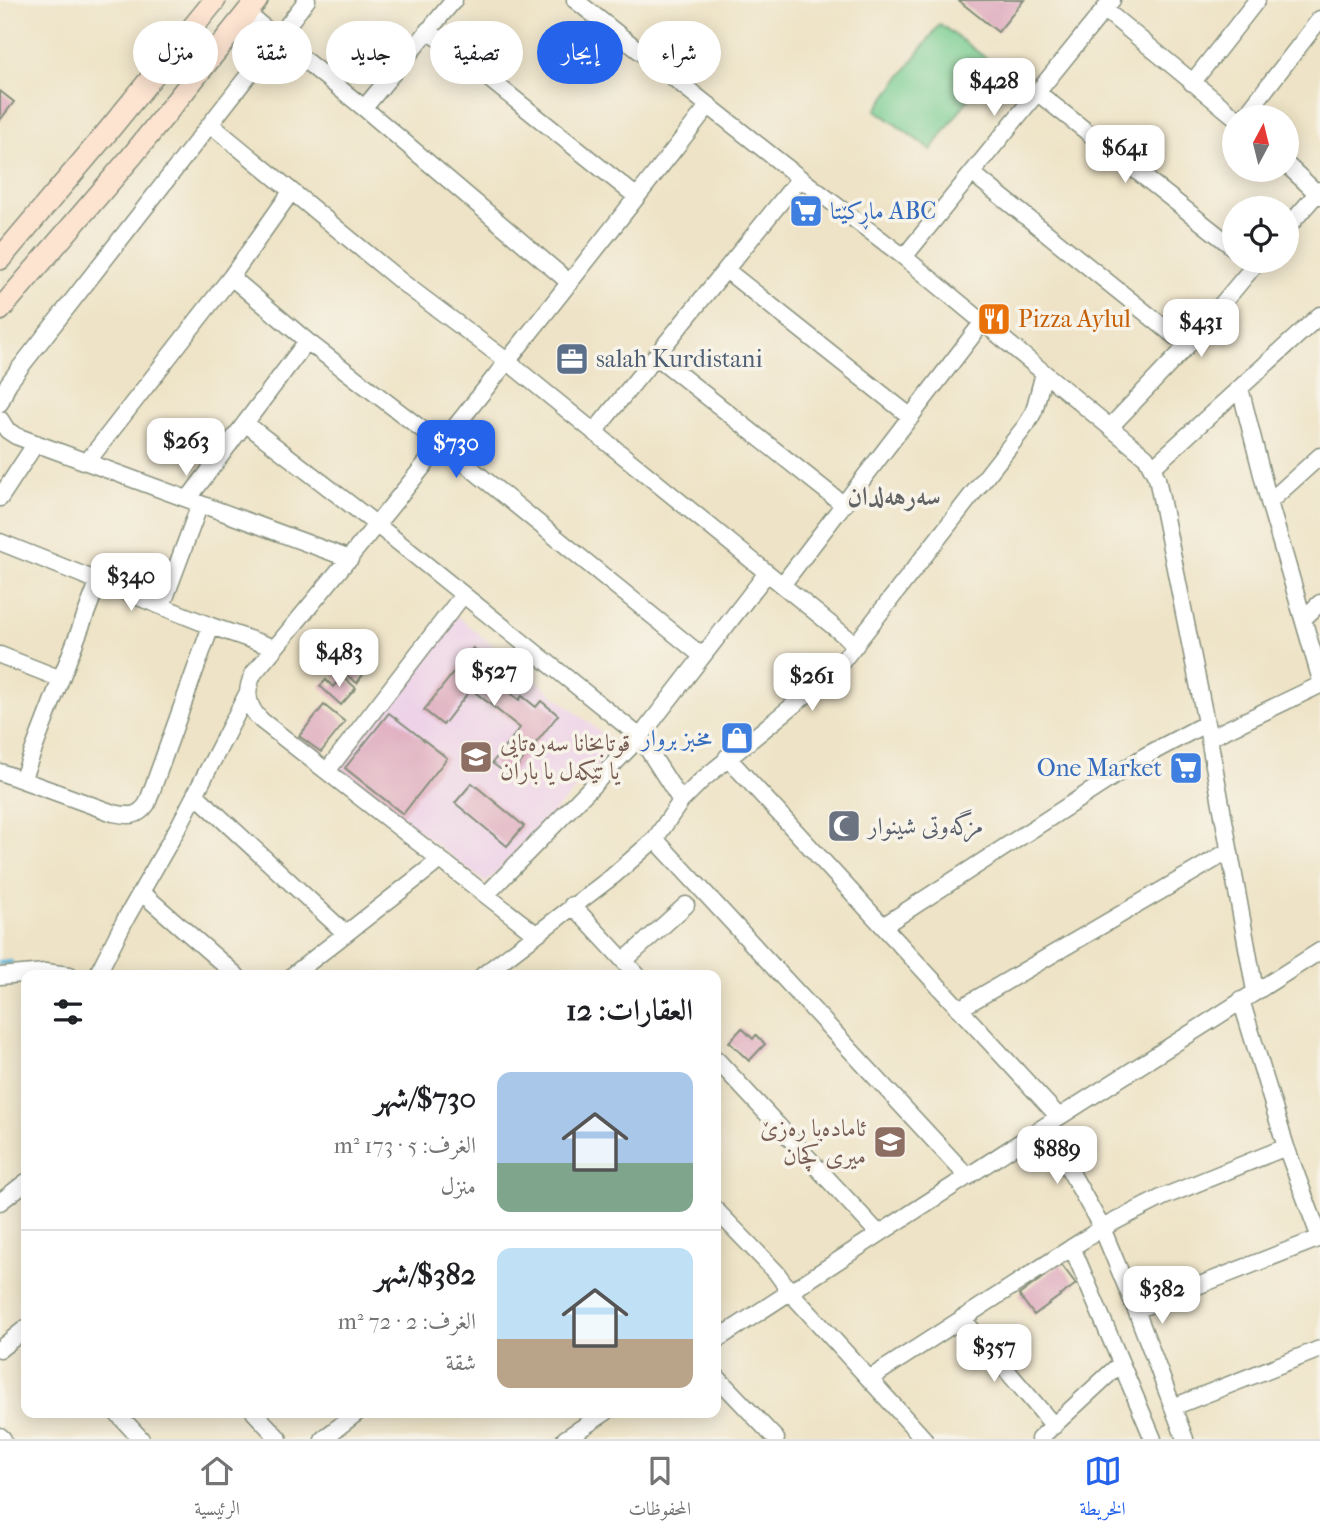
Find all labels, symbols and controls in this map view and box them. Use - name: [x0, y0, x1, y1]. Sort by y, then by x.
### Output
- chip: منزل: [133, 21, 218, 84]
- chip: شقة: [232, 21, 312, 84]
- chip: جديد: [326, 21, 416, 84]
- chip: تصفية: [430, 21, 523, 84]
- chip: إيجار: [537, 21, 623, 84]
- chip: شراء: [637, 21, 721, 84]
- pin: $428: [953, 58, 1035, 118]
- text: $428: [969, 67, 1019, 94]
- north arrow: [1222, 105, 1298, 182]
- map controls: [1222, 105, 1299, 273]
- pin: $641: [1084, 125, 1166, 185]
- text: $641: [1102, 134, 1148, 161]
- supermarket icon: ماڕکێتا ABC: [787, 192, 825, 230]
- button: locate: [1222, 196, 1299, 273]
- place label: ماڕکێتا ABC: [830, 197, 936, 230]
- restaurant icon: Pizza Aylul: [975, 300, 1013, 338]
- pin: $431: [1160, 300, 1242, 359]
- place label: Pizza Aylul: [1018, 305, 1131, 333]
- text: $431: [1179, 308, 1223, 335]
- office icon: salah Kurdistani: [553, 340, 591, 378]
- place label: salah Kurdistani: [596, 345, 762, 373]
- pin: $263: [145, 419, 227, 478]
- pin: $730: [415, 420, 497, 480]
- text: $263: [163, 427, 209, 454]
- text: $730: [433, 429, 479, 456]
- district label: سەرهەلدان: [847, 481, 941, 512]
- pin: $340: [90, 554, 172, 613]
- text: $340: [107, 562, 155, 589]
- pin: $483: [298, 630, 380, 689]
- text: $483: [315, 638, 363, 665]
- pin: $527: [453, 648, 535, 708]
- pin: $261: [771, 654, 853, 713]
- text: $527: [471, 657, 517, 684]
- text: $261: [789, 662, 835, 689]
- shop icon: مخبز بروار: [718, 719, 756, 757]
- place label: مخبز بروار: [639, 724, 712, 753]
- place label: قوتابخانا سەرەتایی یا تێکەل یا باران: [500, 729, 630, 786]
- school or university icon: قوتابخانا سەرەتایی یا تێکەل یا باران: [457, 738, 495, 776]
- supermarket icon: One Market: [1167, 749, 1205, 787]
- place label: One Market: [1037, 754, 1162, 782]
- mosque icon: مزگەوتی شينوار: [825, 807, 863, 845]
- place label: مزگەوتی شينوار: [866, 809, 983, 843]
- icon: filters: [49, 993, 87, 1031]
- text: العقارات: 12: [566, 993, 693, 1028]
- text: $730/شهر: [374, 1081, 476, 1116]
- icon: home: [553, 1100, 637, 1184]
- place label: ئامادەيا رەزێ ميرى كچان: [760, 1114, 866, 1172]
- school or university icon: ئامادەيا رەزێ ميرى كچان: [871, 1123, 909, 1161]
- pin: $889: [1016, 1126, 1098, 1186]
- text: الغرف: 5 · 173 m²: [334, 1132, 476, 1159]
- text: $889: [1033, 1135, 1081, 1162]
- text: منزل: [441, 1173, 476, 1200]
- text: $382/شهر: [375, 1257, 476, 1292]
- pin: $382: [1121, 1266, 1203, 1326]
- text: $382: [1139, 1275, 1185, 1302]
- icon: home: [553, 1276, 637, 1360]
- text: الغرف: 2 · 72 m²: [338, 1308, 476, 1335]
- pin: $357: [953, 1324, 1035, 1384]
- text: $357: [972, 1333, 1016, 1360]
- text: شقة: [446, 1349, 476, 1376]
- tab: الرئيسية: [194, 1452, 240, 1527]
- tab: المحفوظات: [628, 1452, 691, 1527]
- tab: الخريطة: [1080, 1452, 1126, 1527]

